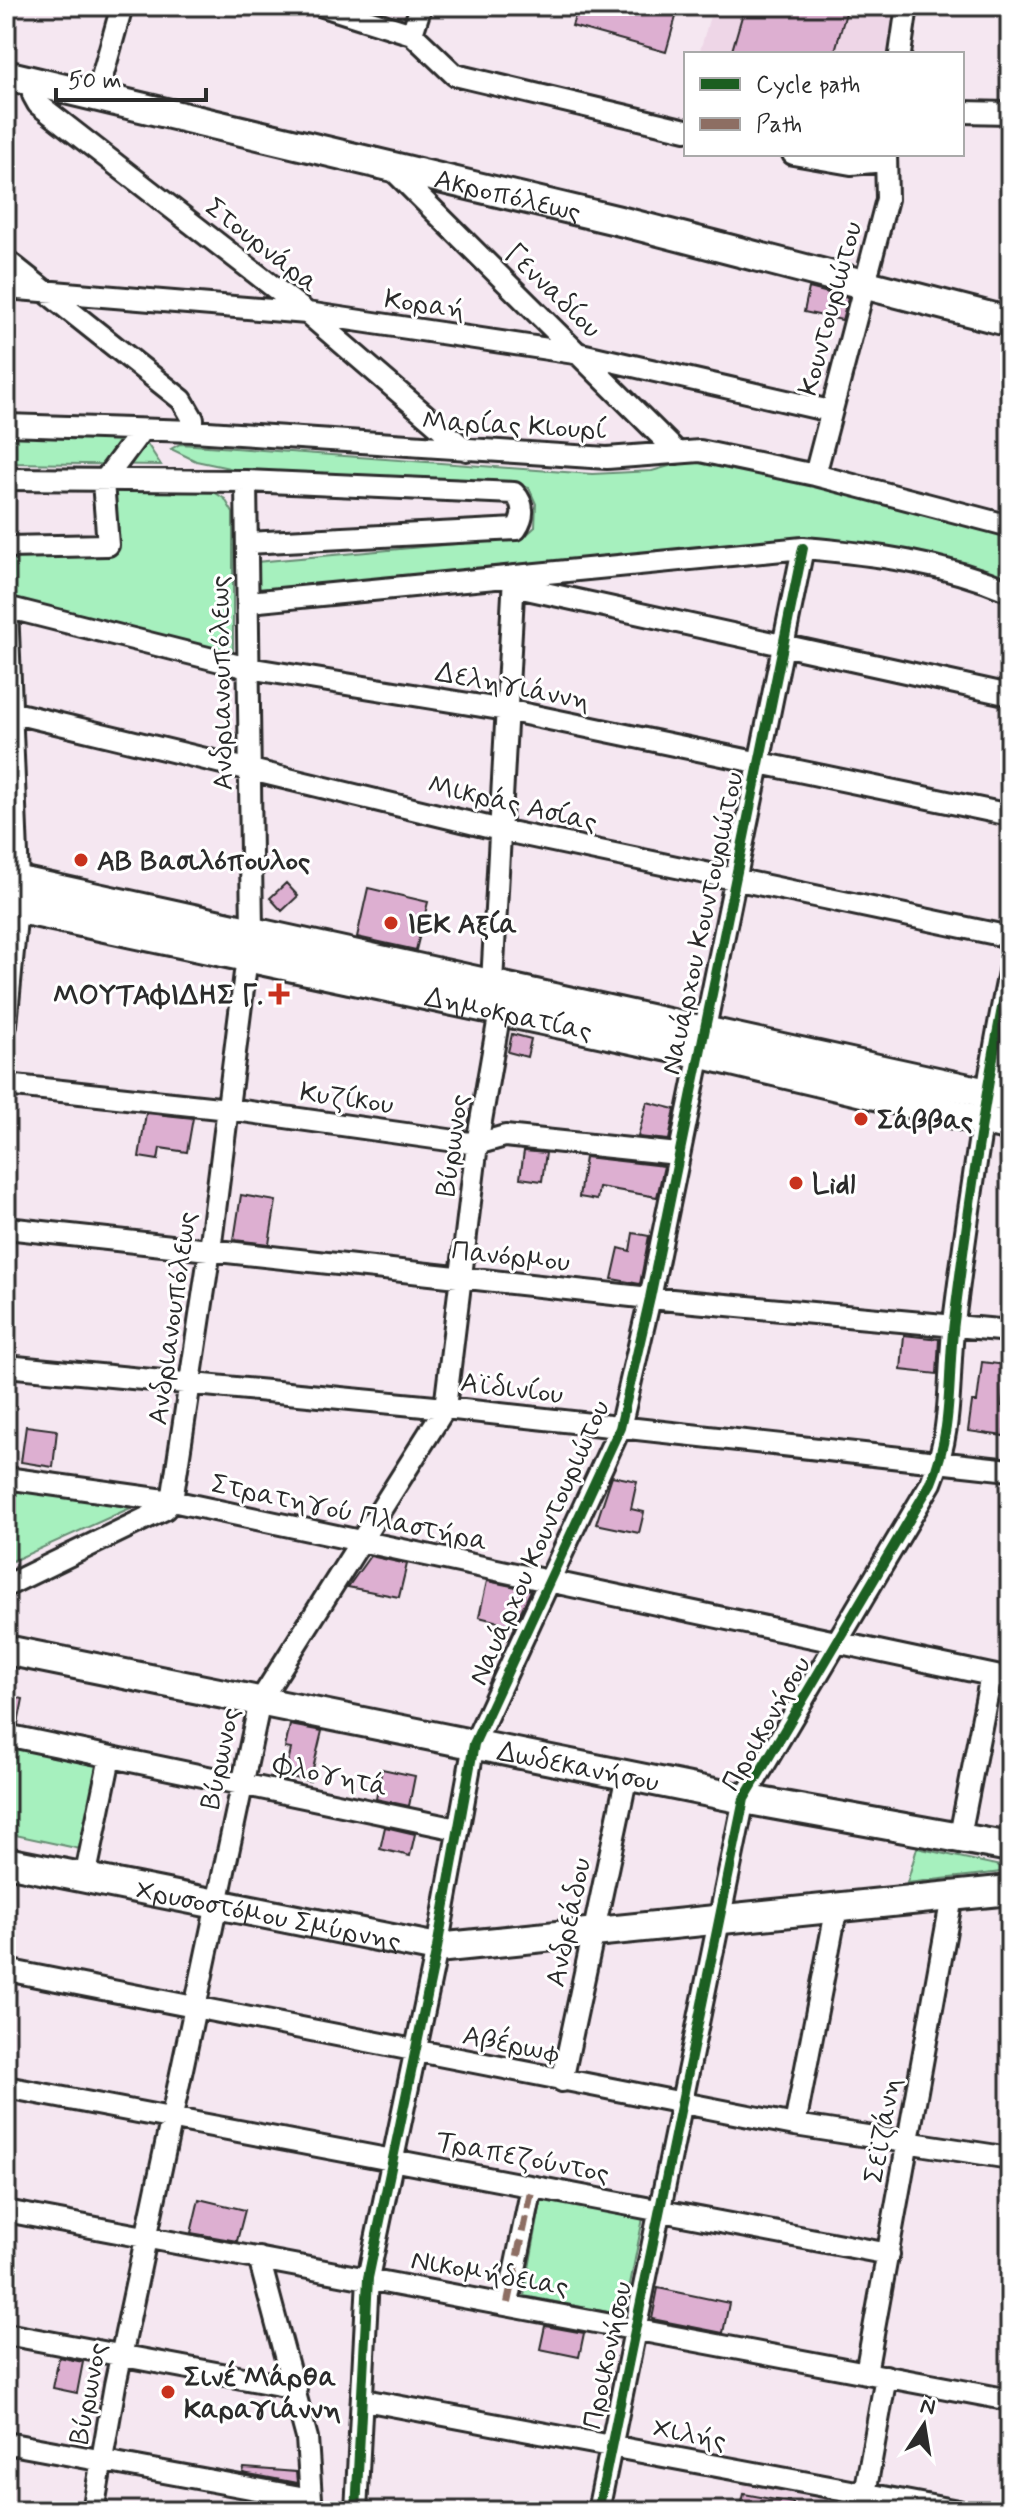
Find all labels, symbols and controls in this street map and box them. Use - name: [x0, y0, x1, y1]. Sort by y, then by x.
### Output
- scale bar: [56, 52, 206, 102]
- legend: [684, 52, 964, 156]
- text: 50 m: [68, 66, 122, 97]
- text: Cycle path: [756, 70, 861, 101]
- text: Path: [756, 110, 802, 141]
- street label: Ακροπόλεως: [430, 161, 585, 232]
- street label: Στουρνάρα: [197, 190, 326, 302]
- street label: Κουντουριώτου: [790, 218, 872, 400]
- street label: Γενναδίου: [496, 236, 609, 347]
- street label: Κοραή: [382, 282, 467, 329]
- street label: Μαρίας Κιουρί: [421, 403, 608, 450]
- street label: Ανδριανουπόλεως: [202, 575, 243, 791]
- street label: Δεληγιάννη: [432, 654, 593, 721]
- street label: Μικράς Ασίας: [424, 767, 601, 842]
- street label: Ναυάρχου Κουντουριώτου: [653, 769, 754, 1078]
- place label: ΑΒ Βασιλόπουλος: [97, 844, 310, 881]
- marker: ΑΒ Βασιλόπουλος: [72, 851, 90, 869]
- place label: ΙΕΚ Αξία: [407, 907, 517, 944]
- marker: ΙΕΚ Αξία: [382, 914, 400, 932]
- place label: ΜΟΥΤΑΦΙΔΗΣ Γ.: [53, 978, 263, 1015]
- street label: Δημοκρατίας: [421, 979, 595, 1051]
- marker: ΜΟΥΤΑΦΙΔΗΣ Γ.: [270, 985, 288, 1003]
- street label: Κυζίκου: [298, 1075, 396, 1124]
- street label: Βύρωνος: [428, 1092, 479, 1199]
- place label: Σάββας: [877, 1103, 973, 1140]
- marker: Σάββας: [852, 1110, 870, 1128]
- place label: Lidl: [812, 1167, 856, 1204]
- marker: Lidl: [787, 1174, 805, 1192]
- street label: Ανδριανουπόλεως: [140, 1209, 207, 1428]
- street label: Πανόρμου: [450, 1233, 572, 1282]
- street label: Αϊδινίου: [458, 1365, 565, 1414]
- street label: Ναυάρχου Κουντουριώτου: [461, 1395, 620, 1691]
- street label: Στρατηγού Πλαστήρα: [208, 1466, 491, 1561]
- street label: Προικονήσου: [714, 1650, 821, 1799]
- street label: Βύρωνος: [193, 1704, 250, 1813]
- street label: Δωδεκανήσου: [494, 1734, 662, 1802]
- street label: Φλογητά: [269, 1746, 391, 1807]
- street label: Ανδρεάδου: [538, 1854, 601, 1991]
- street label: Χρυσοστόμου Σμύρνης: [133, 1872, 404, 1961]
- street label: Αβέρωφ: [459, 2018, 564, 2073]
- street label: Σεϊζάνη: [856, 2075, 911, 2186]
- street label: Τραπεζούντος: [433, 2124, 612, 2193]
- street label: Νικομήδειας: [408, 2242, 571, 2307]
- street label: Προικονήσου: [575, 2278, 642, 2433]
- street label: Βύρωνος: [61, 2339, 117, 2448]
- place label: Σινέ Μάρθα Καραγιάννη: [184, 2359, 341, 2429]
- marker: Σινέ Μάρθα Καραγιάννη: [159, 2383, 177, 2401]
- north arrow: [884, 2385, 964, 2465]
- text: N: [918, 2392, 938, 2423]
- street label: Χιλής: [650, 2410, 729, 2461]

